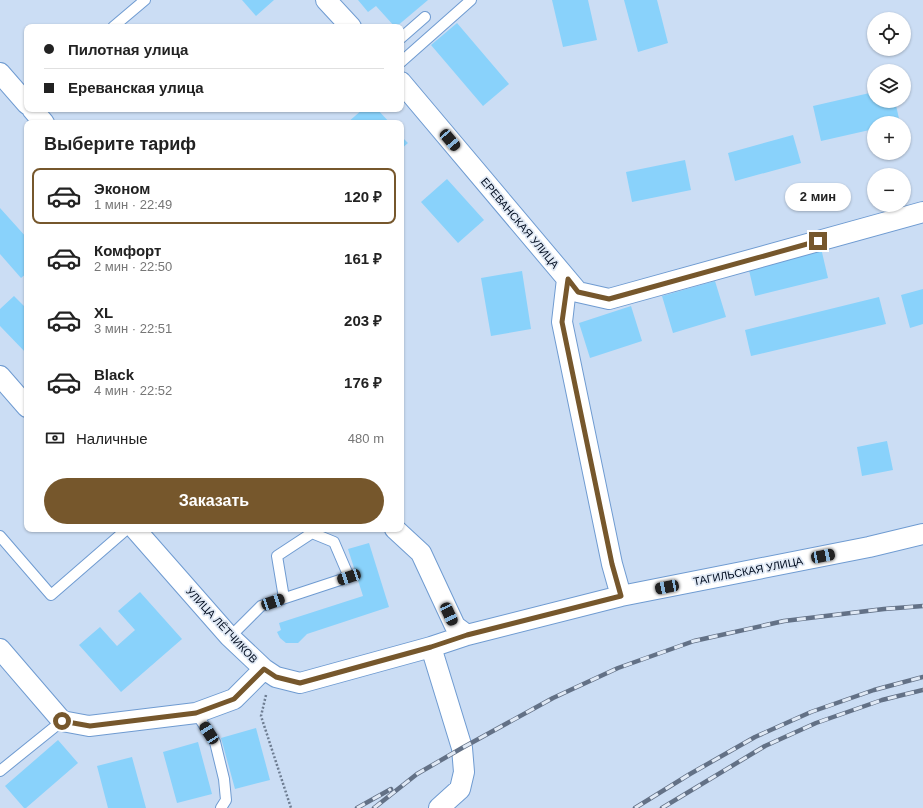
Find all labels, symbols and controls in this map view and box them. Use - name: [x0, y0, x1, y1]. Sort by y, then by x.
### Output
- map controls: [867, 12, 911, 212]
- button: locate: [867, 12, 911, 56]
- text: Пилотная улица: [68, 41, 188, 58]
- button: layers: [867, 64, 911, 108]
- text: Ереванская улица: [68, 79, 204, 96]
- button: +: [867, 116, 911, 160]
- car: [438, 127, 462, 153]
- text: Выберите тариф: [44, 134, 196, 154]
- button: −: [867, 168, 911, 212]
- street label: ЕРЕВАНСКАЯ УЛИЦА: [479, 175, 562, 271]
- icon: car: [46, 178, 82, 214]
- text: Эконом: [94, 180, 150, 197]
- callout: 2 мин: [785, 183, 851, 211]
- text: 120 ₽: [344, 188, 382, 205]
- text: 2 мин: [800, 189, 836, 204]
- text: 1 мин · 22:49: [94, 197, 172, 212]
- route end: [809, 232, 827, 250]
- icon: car: [46, 240, 82, 276]
- text: Комфорт: [94, 242, 161, 259]
- text: 161 ₽: [344, 250, 382, 267]
- text: 2 мин · 22:50: [94, 259, 172, 274]
- icon: car: [46, 302, 82, 338]
- text: XL: [94, 304, 113, 321]
- text: 203 ₽: [344, 312, 382, 329]
- text: 3 мин · 22:51: [94, 321, 172, 336]
- icon: car: [46, 364, 82, 400]
- text: Black: [94, 366, 134, 383]
- text: 176 ₽: [344, 374, 382, 391]
- text: 4 мин · 22:52: [94, 383, 172, 398]
- icon: cash: [44, 427, 66, 449]
- text: Наличные: [76, 430, 148, 447]
- text: 480 m: [348, 431, 384, 446]
- button: Заказать: [44, 478, 384, 524]
- car: [810, 548, 836, 564]
- street label: ТАГИЛЬСКАЯ УЛИЦА: [692, 554, 805, 588]
- car: [336, 568, 362, 586]
- car: [654, 579, 680, 595]
- street label: УЛИЦА ЛЁТЧИКОВ: [184, 585, 260, 665]
- car: [260, 592, 286, 612]
- car: [438, 601, 460, 627]
- route start: [53, 712, 71, 730]
- car: [197, 720, 221, 746]

